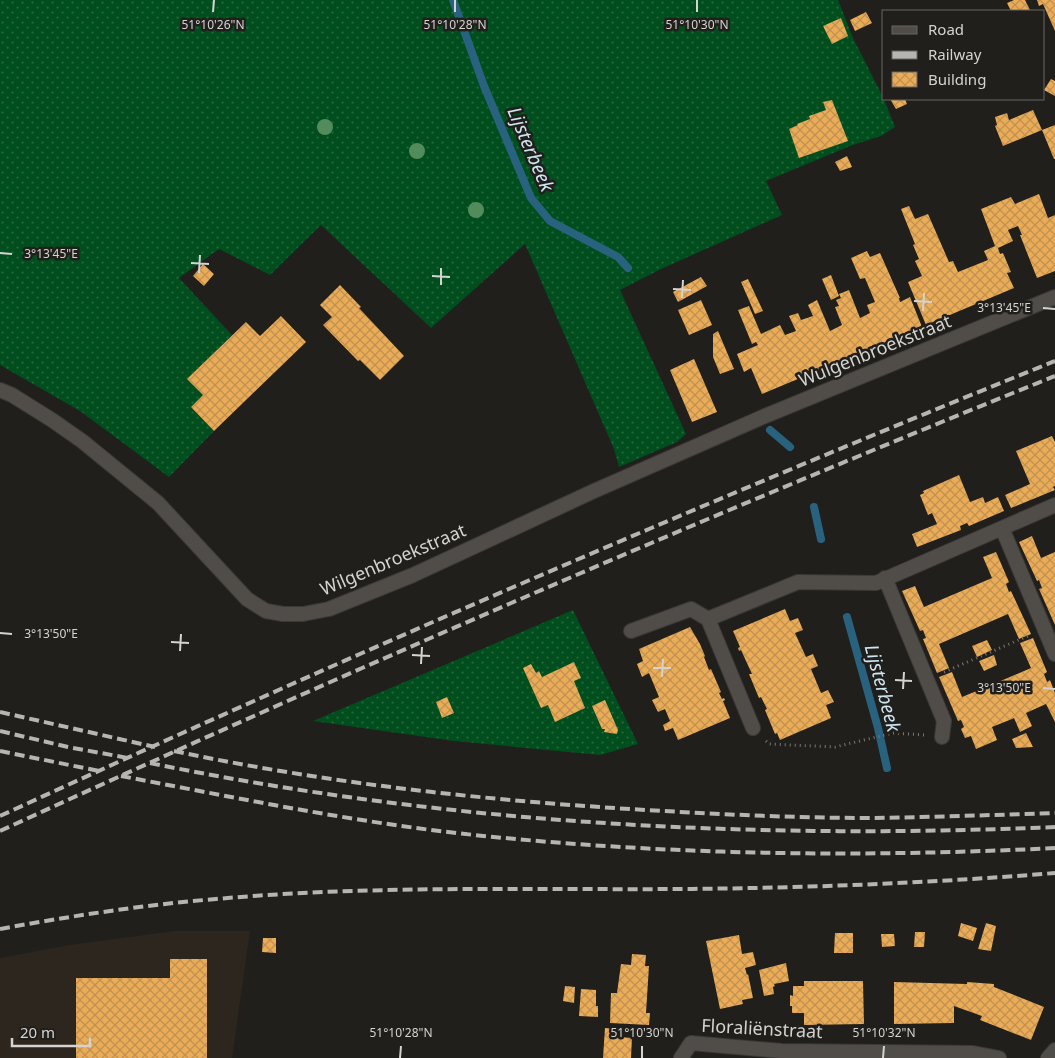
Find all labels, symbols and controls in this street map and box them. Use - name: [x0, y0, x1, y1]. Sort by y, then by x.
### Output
- legend: [882, 10, 1045, 100]
- text: 51°10'26"N: [181, 16, 245, 33]
- text: 51°10'28"N: [423, 16, 487, 33]
- text: 51°10'30"N: [665, 16, 729, 33]
- text: Road: [928, 19, 964, 39]
- text: Railway: [928, 44, 982, 64]
- text: Building: [928, 69, 986, 89]
- water label: Lijsterbeek: [501, 103, 561, 196]
- text: 3°13'45"E: [24, 245, 78, 262]
- text: 3°13'45"E: [977, 299, 1031, 316]
- street label: Wulgenbroekstraat: [795, 308, 955, 392]
- street label: Wilgenbroekstraat: [316, 517, 470, 601]
- text: 3°13'50"E: [24, 625, 78, 642]
- water label: Lijsterbeek: [859, 641, 907, 735]
- text: 3°13'50"E: [977, 679, 1031, 696]
- street label: Floraliënstraat: [701, 1013, 824, 1043]
- scale bar: [12, 1016, 90, 1048]
- text: 20 m: [20, 1022, 55, 1042]
- text: 51°10'28"N: [369, 1024, 433, 1041]
- text: 51°10'30"N: [610, 1024, 674, 1041]
- text: 51°10'32"N: [852, 1024, 916, 1041]

